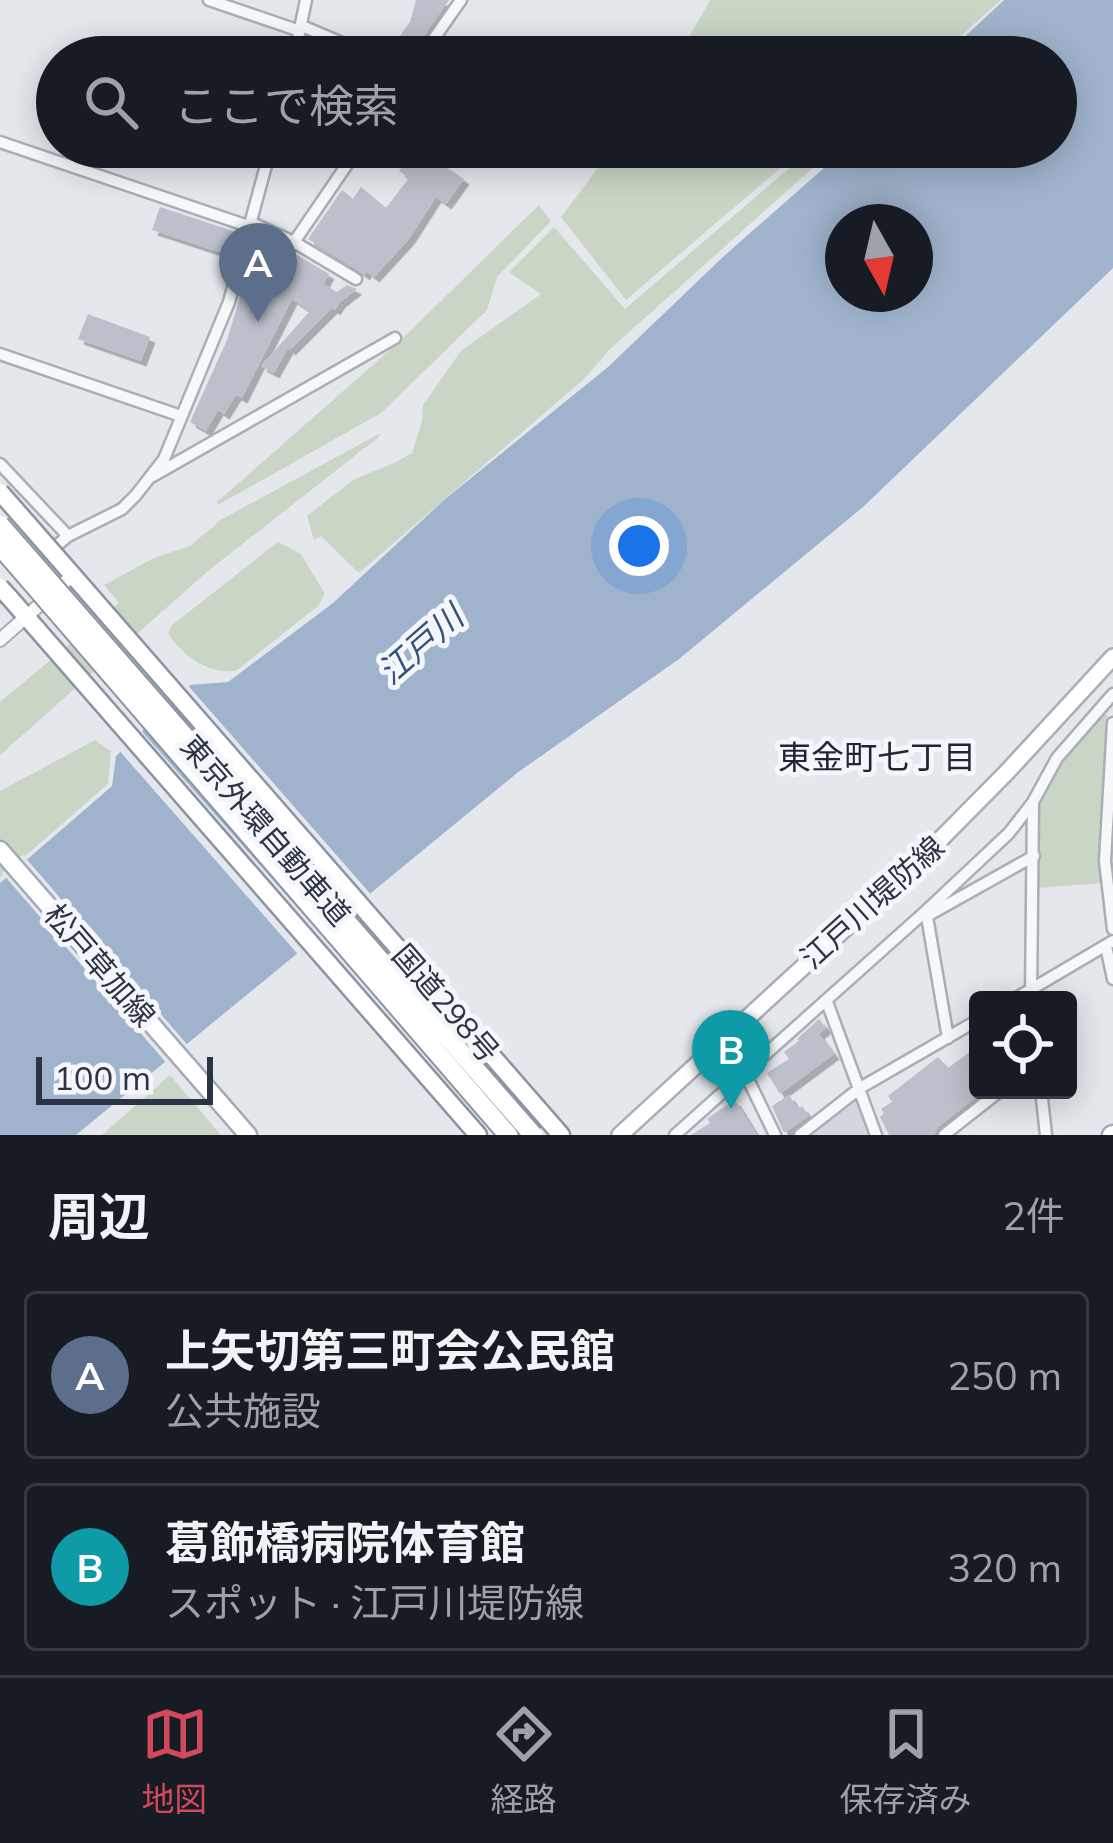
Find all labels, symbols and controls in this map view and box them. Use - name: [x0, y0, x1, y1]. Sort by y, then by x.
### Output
- search box: [36, 36, 1077, 168]
- icon: search: [78, 69, 144, 135]
- text: ここで検索: [174, 77, 399, 133]
- north arrow: [825, 204, 933, 312]
- pin: A: [219, 223, 297, 322]
- your location: [609, 516, 669, 576]
- water label: 江戸川: [369, 594, 473, 692]
- street label: 東京外環自動車道: [173, 727, 359, 933]
- district label: 東金町七丁目: [778, 736, 976, 777]
- street label: 江戸川堤防線: [792, 828, 952, 976]
- street label: 松戸草加線: [36, 896, 164, 1034]
- street label: 国道298号: [384, 936, 508, 1070]
- map controls: [969, 991, 1077, 1099]
- button: locate: [969, 991, 1077, 1099]
- pin: B: [692, 1010, 770, 1109]
- scale bar: [36, 1051, 213, 1104]
- text: 100 m: [54, 1057, 151, 1098]
- text: 周辺: [48, 1184, 150, 1248]
- text: 2件: [1003, 1191, 1065, 1240]
- text: 上矢切第三町会公民館: [165, 1322, 615, 1378]
- text: A: [75, 1351, 105, 1400]
- text: 250 m: [947, 1351, 1062, 1400]
- text: 公共施設: [165, 1386, 321, 1435]
- text: 葛飾橋病院体育館: [165, 1514, 525, 1570]
- text: B: [77, 1543, 103, 1592]
- text: 320 m: [947, 1543, 1062, 1592]
- text: スポット · 江戸川堤防線: [165, 1578, 584, 1627]
- tab: 地図: [142, 1701, 208, 1821]
- tab: 経路: [491, 1701, 557, 1821]
- tab: 保存済み: [840, 1701, 972, 1821]

